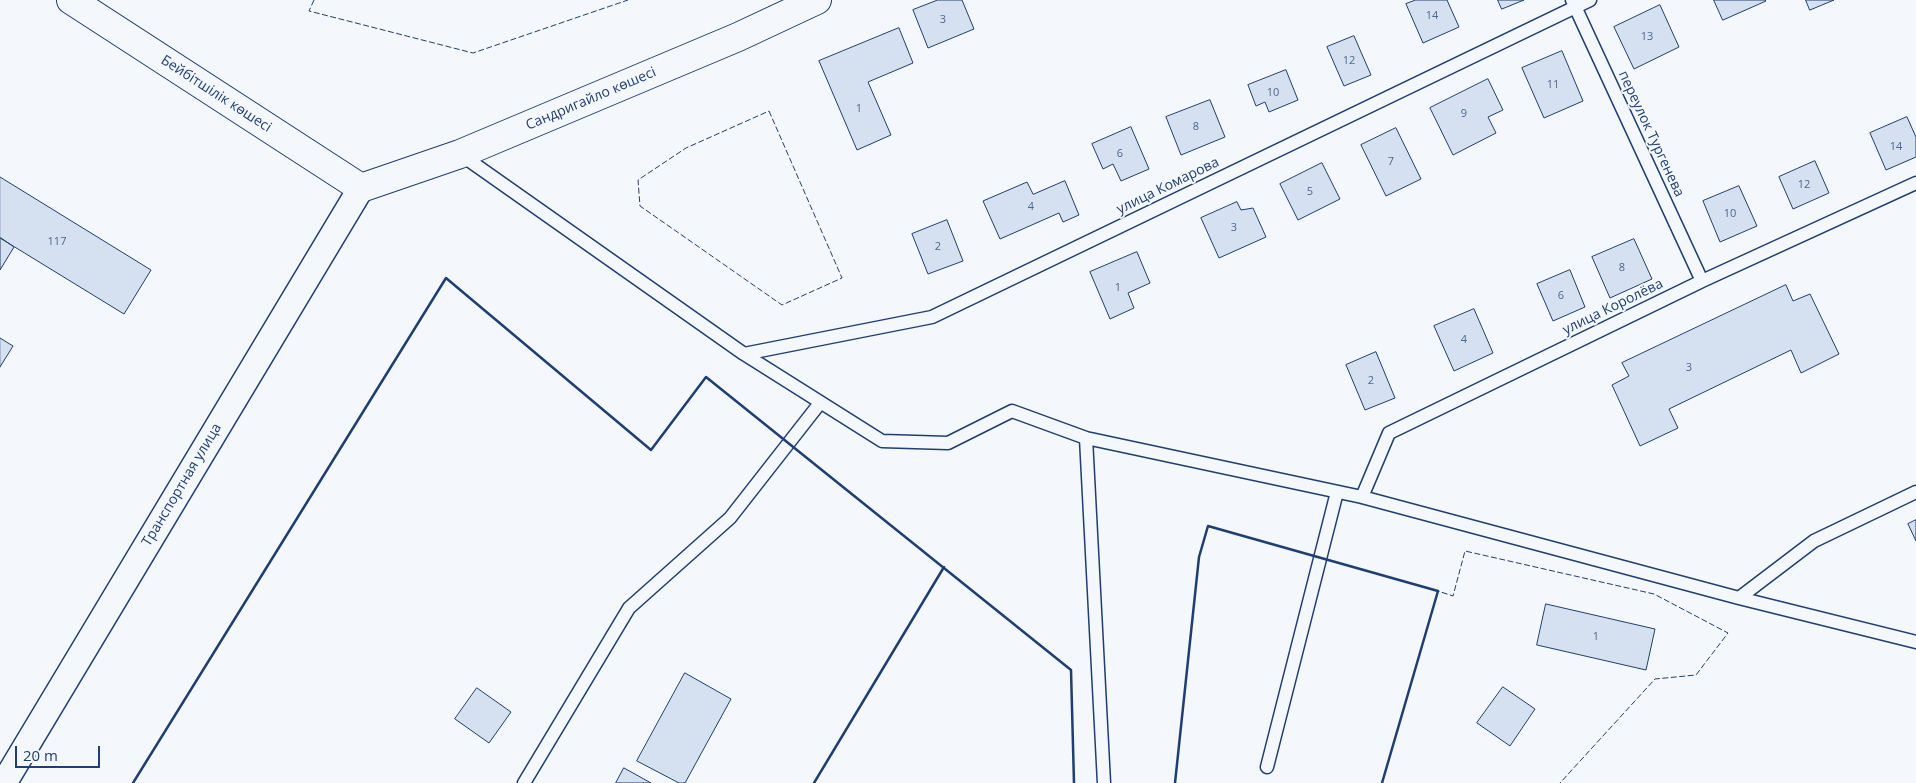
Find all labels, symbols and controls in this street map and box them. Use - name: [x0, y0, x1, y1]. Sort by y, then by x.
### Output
- house number: 14: [1426, 9, 1438, 23]
- house number: 3: [940, 13, 946, 27]
- house number: 13: [1641, 30, 1653, 44]
- street label: Бейбітшілік көшесі: [158, 52, 274, 136]
- house number: 12: [1343, 54, 1355, 68]
- street label: Сандригайло көшесі: [523, 64, 659, 134]
- street label: переулок Тургенева: [1614, 68, 1688, 200]
- house number: 11: [1547, 78, 1559, 92]
- house number: 10: [1267, 86, 1279, 100]
- house number: 1: [856, 102, 862, 116]
- house number: 9: [1461, 107, 1467, 121]
- house number: 8: [1193, 120, 1199, 134]
- house number: 14: [1890, 140, 1902, 154]
- house number: 6: [1117, 147, 1123, 161]
- street label: улица Комарова: [1114, 154, 1222, 218]
- house number: 7: [1388, 155, 1394, 169]
- house number: 12: [1798, 178, 1810, 192]
- house number: 5: [1307, 185, 1313, 199]
- house number: 4: [1028, 200, 1034, 214]
- house number: 10: [1724, 207, 1736, 221]
- house number: 3: [1231, 221, 1237, 235]
- house number: 117: [48, 235, 66, 249]
- house number: 2: [935, 240, 941, 254]
- house number: 8: [1619, 261, 1625, 275]
- street label: улица Королёва: [1560, 275, 1666, 339]
- house number: 1: [1115, 281, 1121, 295]
- house number: 6: [1558, 289, 1564, 303]
- house number: 4: [1461, 333, 1467, 347]
- house number: 3: [1686, 361, 1692, 375]
- house number: 2: [1368, 374, 1374, 388]
- street label: Транспортная улица: [139, 421, 225, 549]
- house number: 1: [1593, 630, 1599, 644]
- scale bar: [18, 736, 102, 768]
- text: 20 m: [23, 745, 58, 765]

